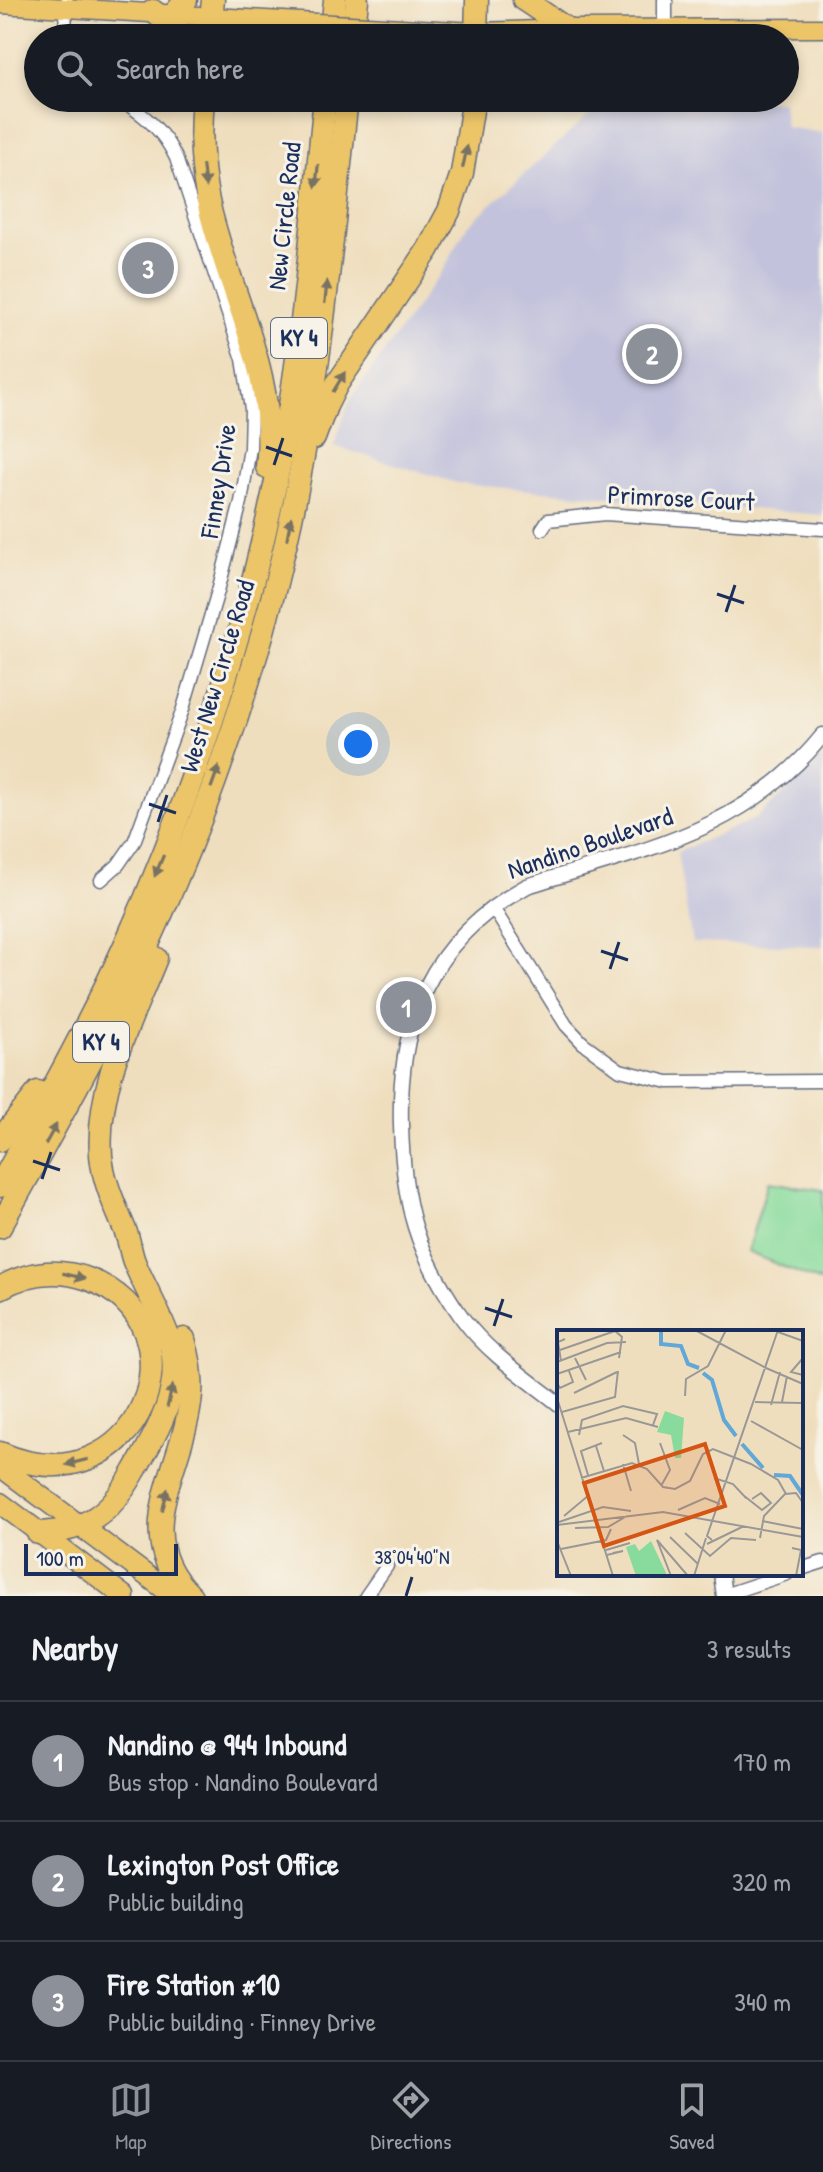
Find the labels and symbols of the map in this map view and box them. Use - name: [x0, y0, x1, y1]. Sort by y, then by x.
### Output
- street label: New Circle Road: [258, 140, 309, 291]
- one-way arrow: [459, 145, 472, 170]
- one-way arrow: [198, 164, 211, 189]
- one-way arrow: [310, 164, 323, 189]
- pin: 3: [122, 238, 174, 298]
- one-way arrow: [319, 279, 332, 304]
- road number: KY 4: [271, 318, 327, 358]
- pin: 2: [626, 324, 678, 384]
- one-way arrow: [332, 371, 346, 393]
- street label: Finney Drive: [191, 421, 244, 542]
- street label: Primrose Court: [607, 476, 756, 519]
- one-way arrow: [283, 515, 296, 540]
- street label: West New Circle Road: [171, 575, 262, 776]
- your location: [338, 724, 378, 764]
- one-way arrow: [210, 765, 222, 789]
- street label: Nandino Boulevard: [503, 798, 677, 887]
- one-way arrow: [152, 854, 165, 878]
- pin: 1: [380, 977, 432, 1037]
- road number: KY 4: [73, 1022, 129, 1062]
- one-way arrow: [44, 1122, 57, 1145]
- one-way arrow: [62, 1270, 87, 1282]
- inset map: [557, 1330, 803, 1576]
- one-way arrow: [164, 1383, 177, 1408]
- one-way arrow: [64, 1456, 89, 1469]
- one-way arrow: [160, 1488, 172, 1513]
- scale bar: [24, 1540, 178, 1576]
- text: 38°04'40"N: [374, 1543, 450, 1570]

